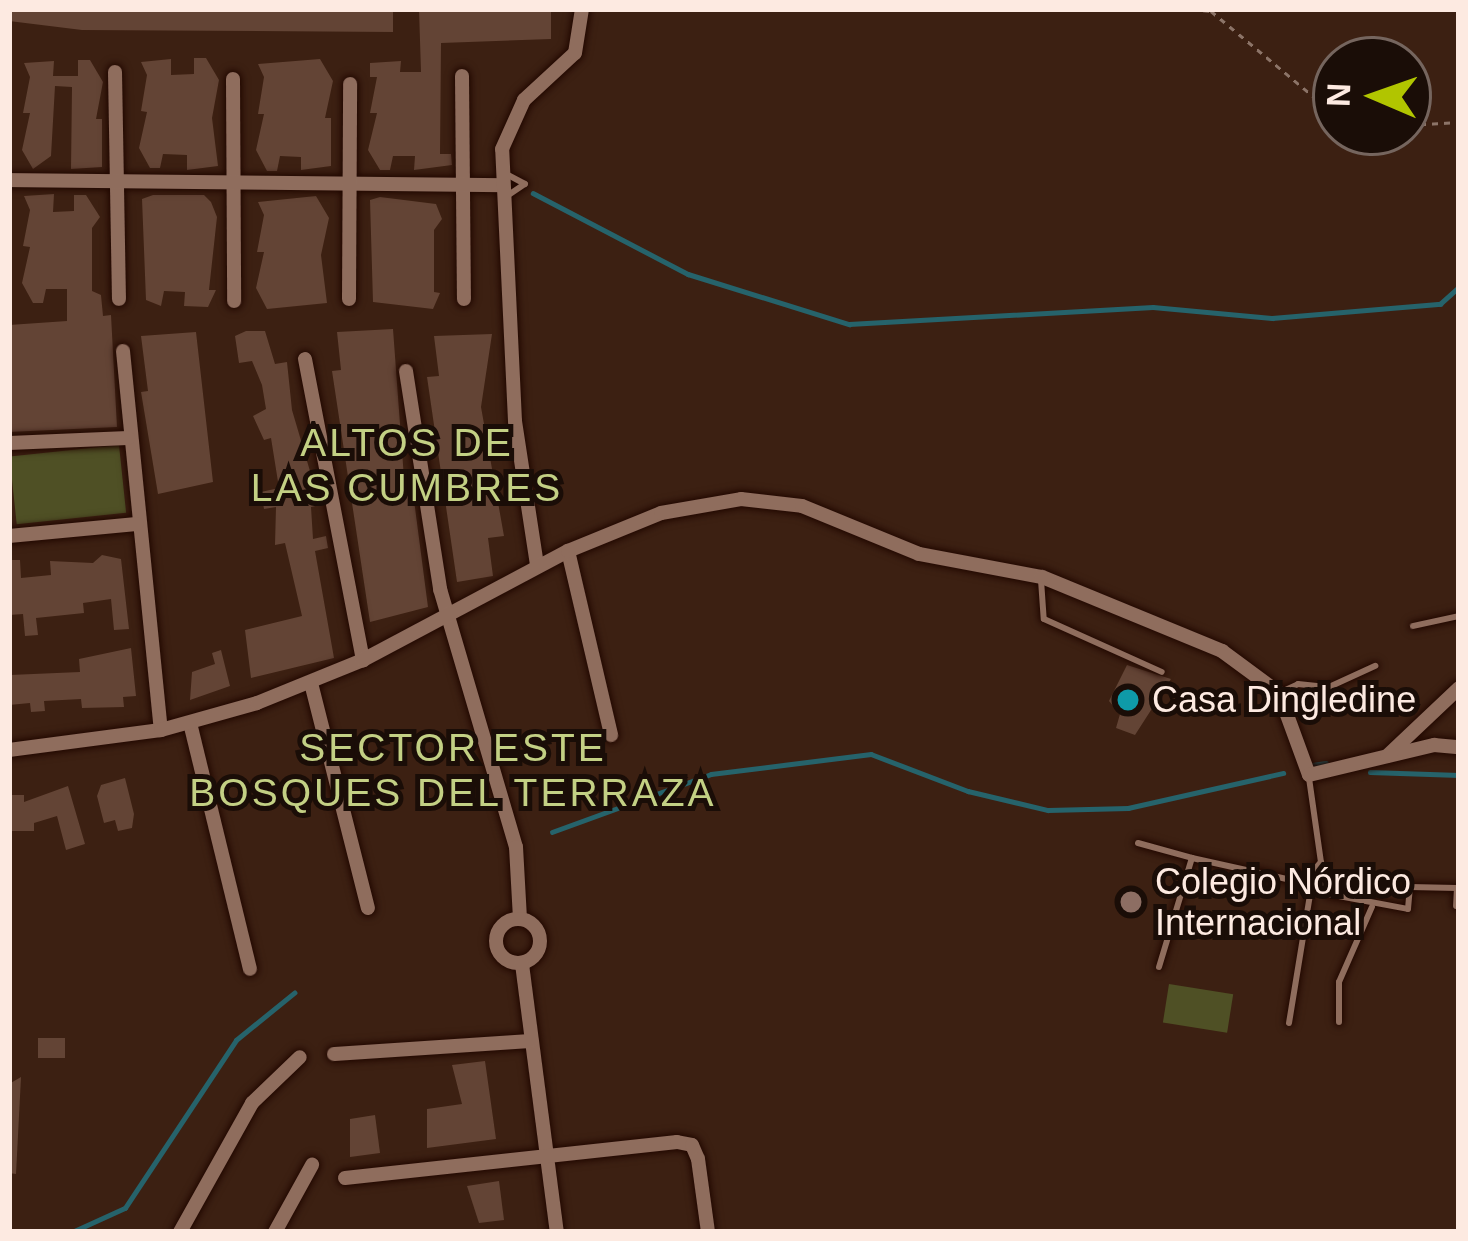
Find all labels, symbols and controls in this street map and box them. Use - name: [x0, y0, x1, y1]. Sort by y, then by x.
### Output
- north arrow: [1312, 36, 1432, 156]
- text: N: [1320, 82, 1357, 107]
- district label: ALTOS DE LAS CUMBRES: [251, 421, 563, 512]
- place label: Casa Dingledine: [1152, 678, 1416, 722]
- marker: Casa Dingledine: [1115, 687, 1141, 713]
- district label: SECTOR ESTE BOSQUES DEL TERRAZA: [188, 726, 718, 817]
- place label: Colegio Nórdico Internacional: [1155, 859, 1411, 944]
- marker: Colegio Nórdico Internacional: [1118, 889, 1144, 915]

